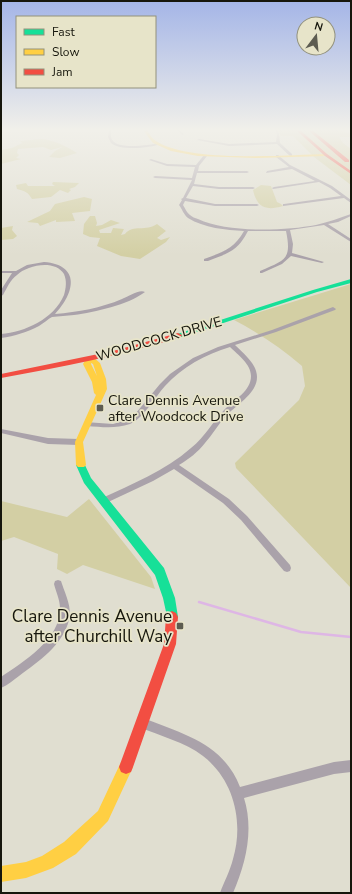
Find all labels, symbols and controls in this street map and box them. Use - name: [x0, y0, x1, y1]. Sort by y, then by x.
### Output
- legend: [16, 16, 156, 88]
- north arrow: [296, 16, 336, 56]
- text: N: [313, 19, 325, 35]
- text: Fast: [52, 24, 75, 40]
- text: Slow: [52, 44, 80, 60]
- text: Jam: [51, 64, 73, 80]
- street label: WOODCOCK DRIVE: [94, 312, 224, 366]
- place label: Clare Dennis Avenue after Woodcock Drive: [108, 391, 243, 426]
- marker: Clare Dennis Avenue after Woodcock Drive: [95, 403, 105, 413]
- place label: Clare Dennis Avenue after Churchill Way: [12, 605, 172, 648]
- marker: Clare Dennis Avenue after Churchill Way: [175, 621, 185, 631]

